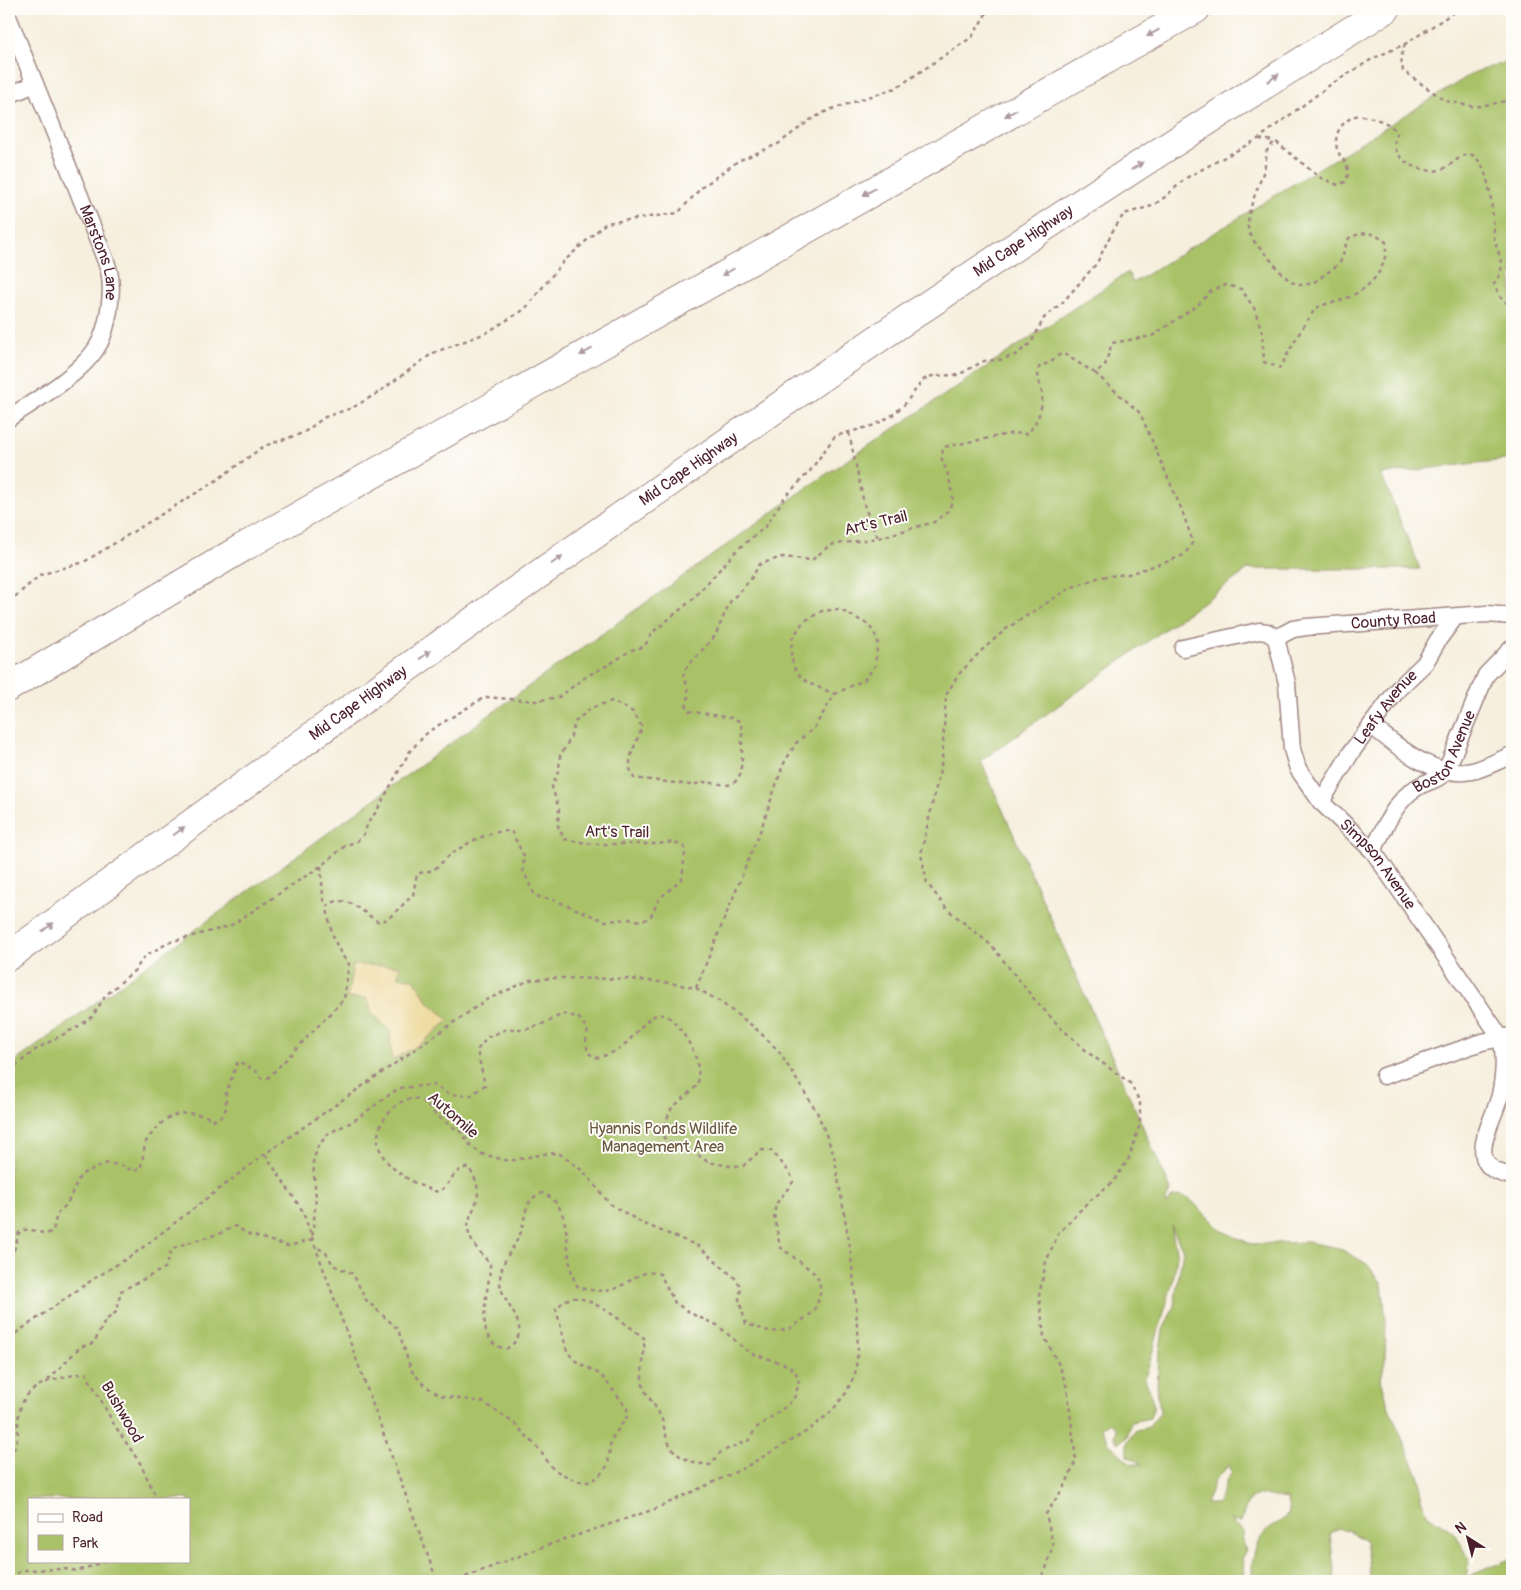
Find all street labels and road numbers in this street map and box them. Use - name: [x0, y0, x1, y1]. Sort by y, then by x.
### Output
- street label: Mid Cape Highway: [969, 201, 1077, 281]
- street label: Marstons Lane: [75, 202, 121, 301]
- street label: Mid Cape Highway: [635, 428, 742, 510]
- street label: Art's Trail: [842, 506, 910, 540]
- street label: County Road: [1350, 608, 1437, 634]
- street label: Mid Cape Highway: [305, 661, 411, 745]
- street label: Leafy Avenue: [1350, 666, 1422, 749]
- street label: Boston Avenue: [1409, 707, 1480, 798]
- street label: Simpson Avenue: [1335, 815, 1420, 913]
- street label: Art's Trail: [585, 821, 649, 843]
- street label: Automile: [423, 1087, 483, 1143]
- street label: Bushwood: [96, 1378, 148, 1446]

